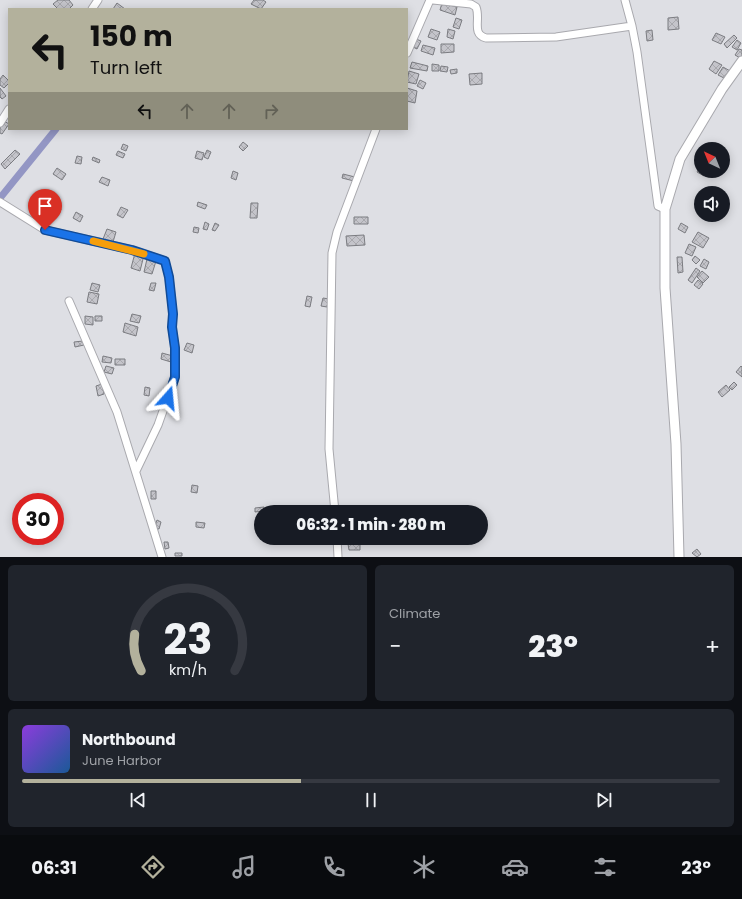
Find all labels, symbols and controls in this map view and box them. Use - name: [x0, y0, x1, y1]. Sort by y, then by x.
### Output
- text: 150 m: [90, 17, 173, 56]
- icon: left: [24, 24, 76, 76]
- text: Turn left: [90, 55, 162, 80]
- icon: left: [134, 100, 156, 122]
- icon: ahead: [176, 100, 198, 122]
- icon: ahead: [218, 100, 240, 122]
- icon: right: [260, 100, 282, 122]
- north arrow: [694, 142, 730, 178]
- map controls: [694, 142, 730, 222]
- button: sound: [694, 186, 730, 222]
- pin: [28, 189, 62, 230]
- icon: arrive: [34, 195, 56, 217]
- position arrow: [147, 377, 189, 419]
- speed limit sign: 30: [12, 493, 64, 545]
- text: 06:32 · 1 min · 280 m: [296, 514, 446, 535]
- text: Climate: [389, 604, 440, 623]
- text: 23: [163, 610, 212, 669]
- text: 23°: [528, 625, 578, 668]
- text: −: [389, 631, 401, 662]
- text: +: [705, 631, 720, 662]
- text: km/h: [168, 660, 207, 680]
- text: Northbound: [82, 729, 176, 750]
- text: June Harbor: [82, 751, 162, 770]
- icon: previous: [127, 789, 149, 811]
- icon: pause: [360, 789, 382, 811]
- icon: next: [593, 789, 615, 811]
- icon: directions: [139, 853, 167, 881]
- icon: music: [230, 853, 258, 881]
- icon: phone: [320, 853, 348, 881]
- icon: climate: [410, 853, 438, 881]
- icon: car: [501, 853, 529, 881]
- icon: filters: [591, 853, 619, 881]
- text: 06:31: [31, 855, 77, 880]
- text: 23°: [681, 855, 711, 880]

